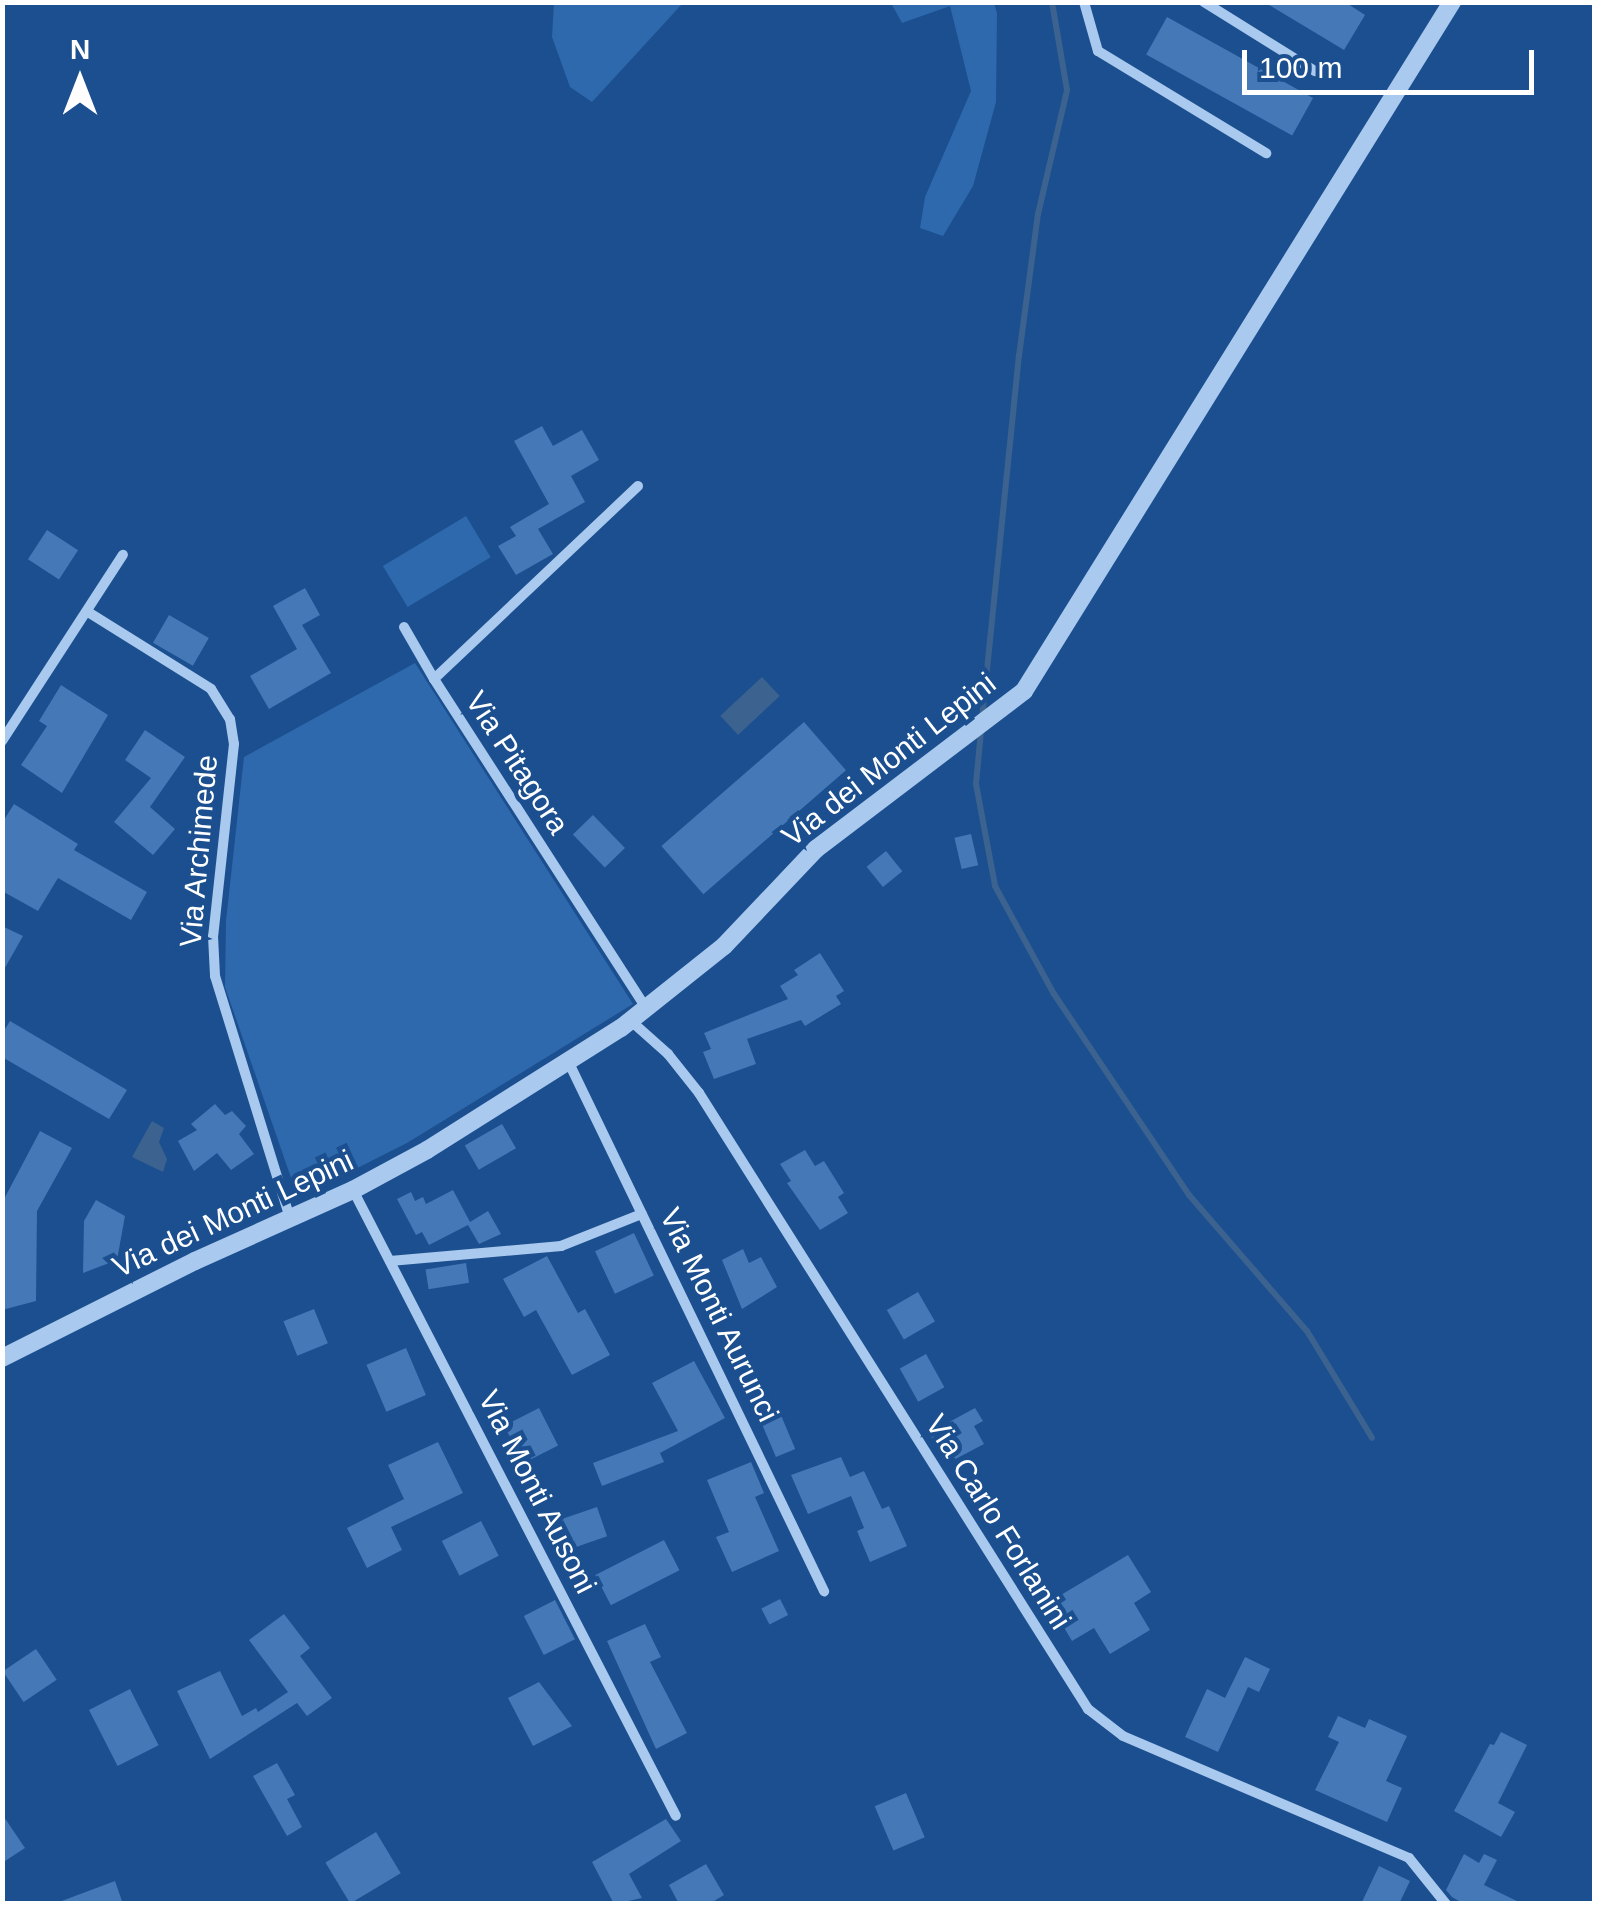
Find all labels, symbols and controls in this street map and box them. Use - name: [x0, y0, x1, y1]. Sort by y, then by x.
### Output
- north arrow: [30, 30, 130, 130]
- scale bar: [1247, 30, 1540, 92]
- text: N: [70, 34, 90, 65]
- text: 100 m: [1259, 51, 1342, 84]
- street label: Via dei Monti Lepini: [775, 665, 1003, 855]
- street label: Via Pitagora: [458, 685, 576, 841]
- street label: Via Archimede: [173, 753, 225, 949]
- street label: Via dei Monti Lepini: [107, 1142, 359, 1286]
- street label: Via Monti Aurunci: [651, 1202, 787, 1428]
- street label: Via Monti Ausoni: [470, 1384, 604, 1600]
- street label: Via Carlo Forlanini: [917, 1408, 1079, 1636]

